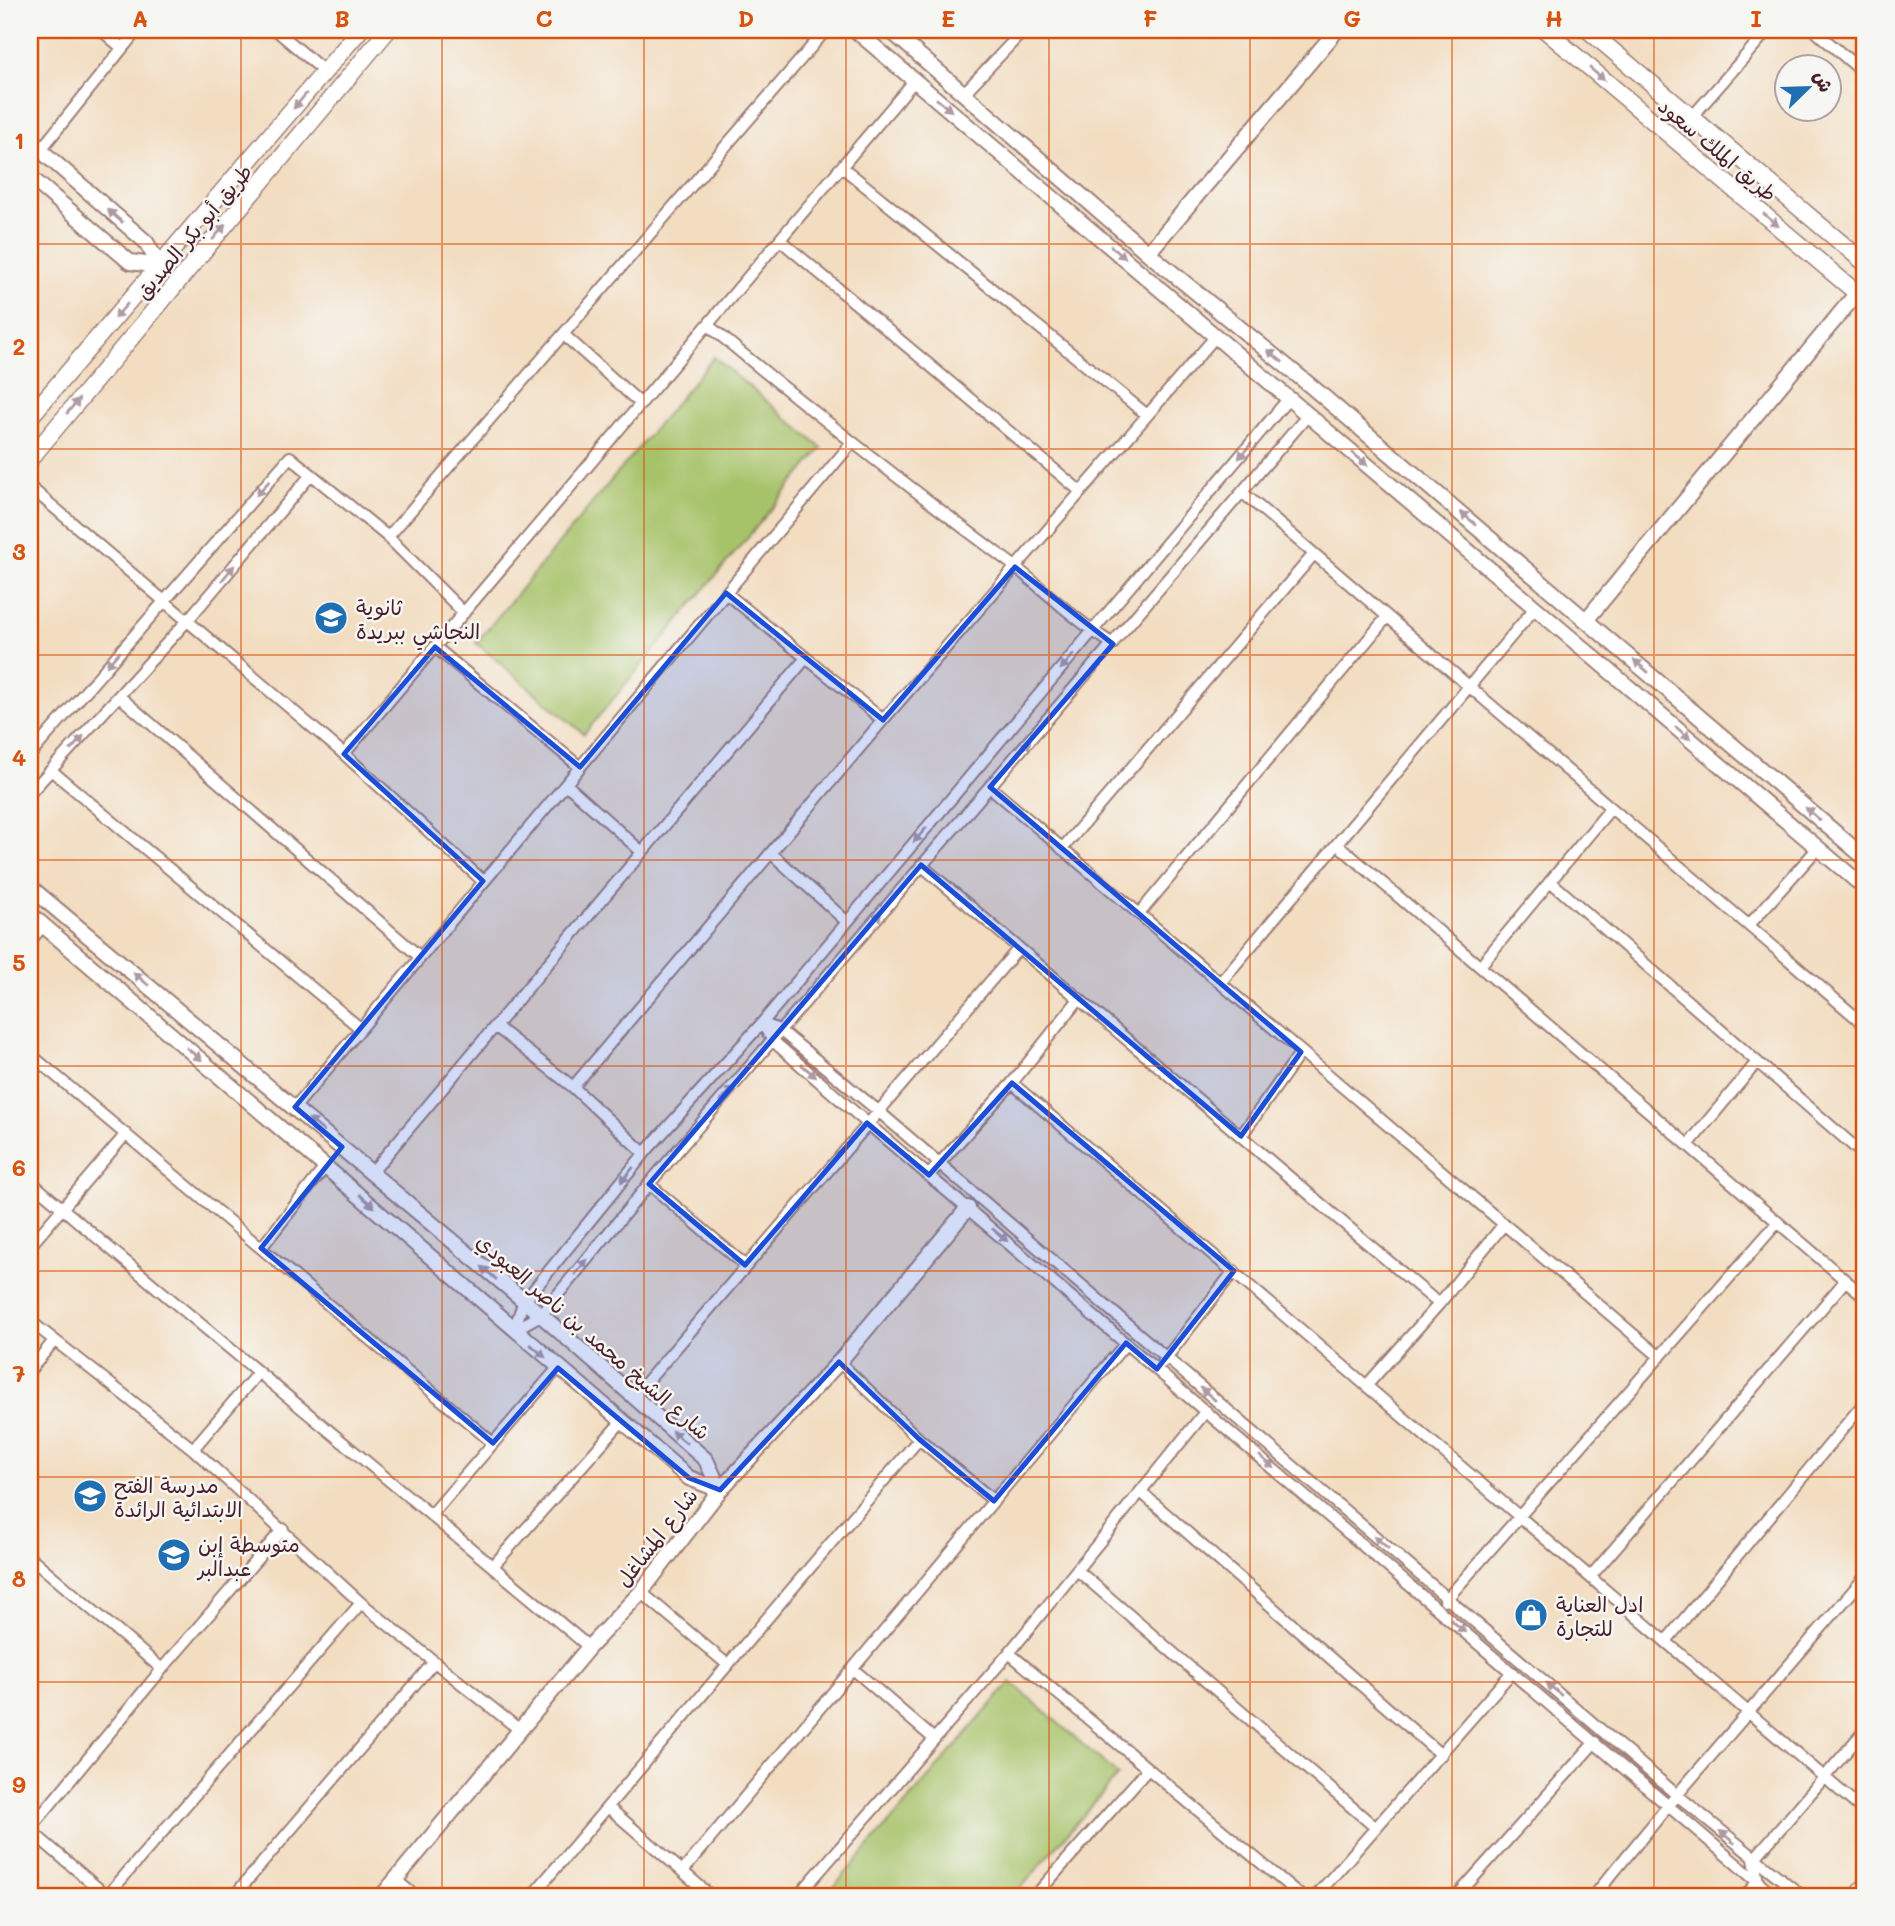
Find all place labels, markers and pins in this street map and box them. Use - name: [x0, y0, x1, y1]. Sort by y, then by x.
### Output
- place label: ثانوية النجاشي ببريدة: [356, 593, 480, 651]
- school or university icon: ثانوية النجاشي ببريدة: [312, 599, 350, 637]
- place label: مدرسة الفتح الابتدائية الرائدة: [114, 1471, 242, 1523]
- school or university icon: مدرسة الفتح الابتدائية الرائدة: [71, 1477, 109, 1515]
- place label: متوسطة إبن عبدالبر: [196, 1530, 300, 1582]
- school or university icon: متوسطة إبن عبدالبر: [155, 1536, 193, 1574]
- place label: ادل العناية للتجارة: [1556, 1590, 1643, 1641]
- shop icon: ادل العناية للتجارة: [1512, 1596, 1550, 1634]

